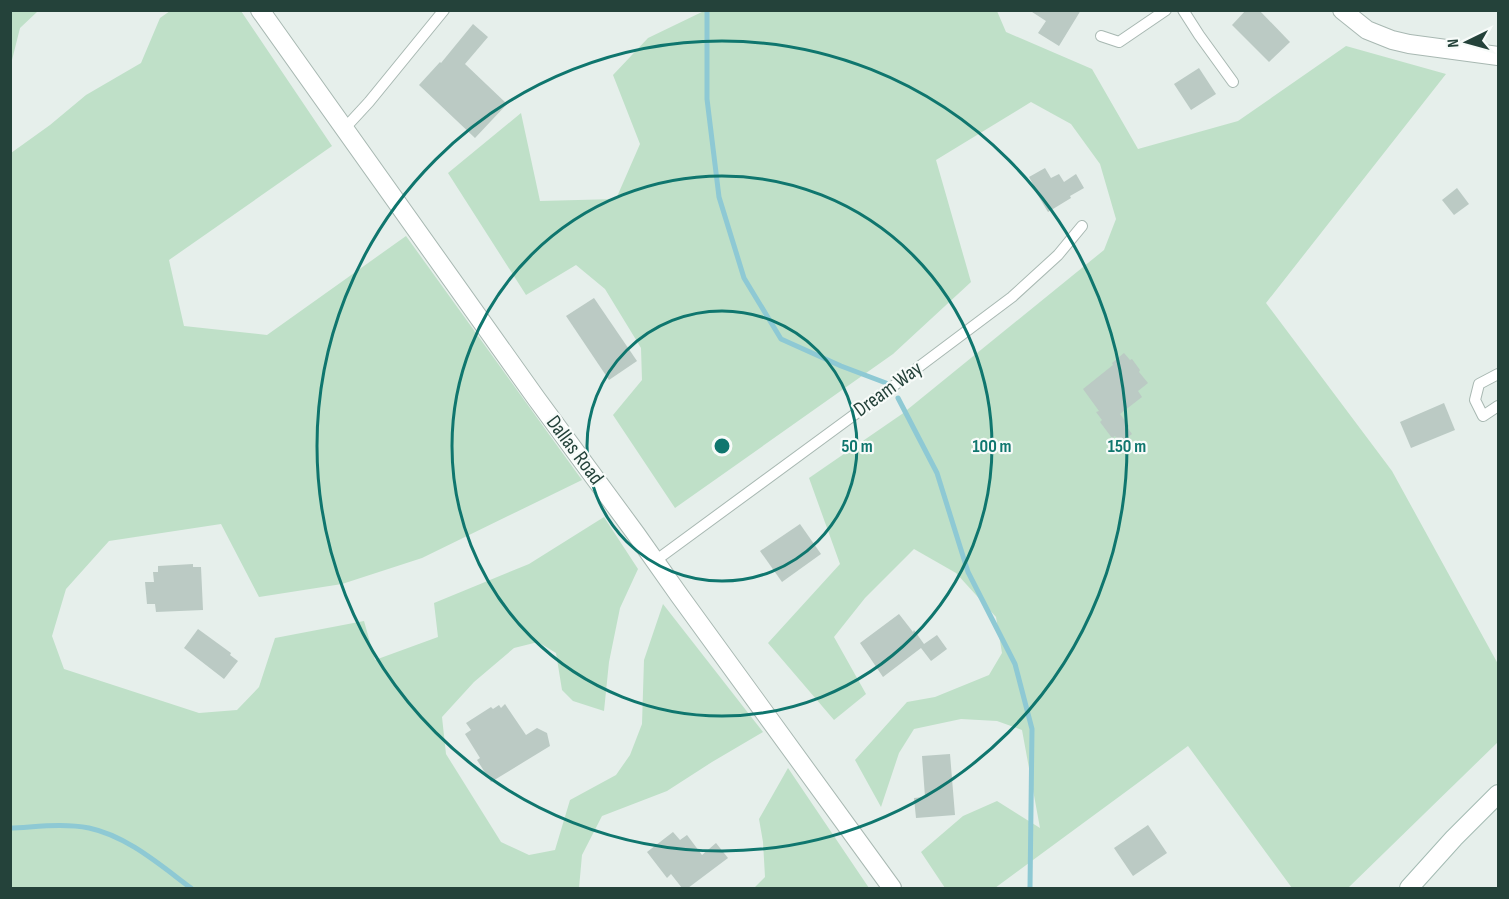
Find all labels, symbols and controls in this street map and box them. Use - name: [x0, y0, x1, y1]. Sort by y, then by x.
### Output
- north arrow: [1437, 12, 1497, 72]
- text: N: [1444, 38, 1463, 48]
- street label: Dream Way: [849, 356, 927, 422]
- street label: Dallas Road: [541, 411, 609, 489]
- centre of rings: [712, 436, 732, 456]
- text: 50 m: [841, 436, 873, 457]
- text: 100 m: [973, 436, 1012, 457]
- text: 150 m: [1108, 436, 1146, 457]

